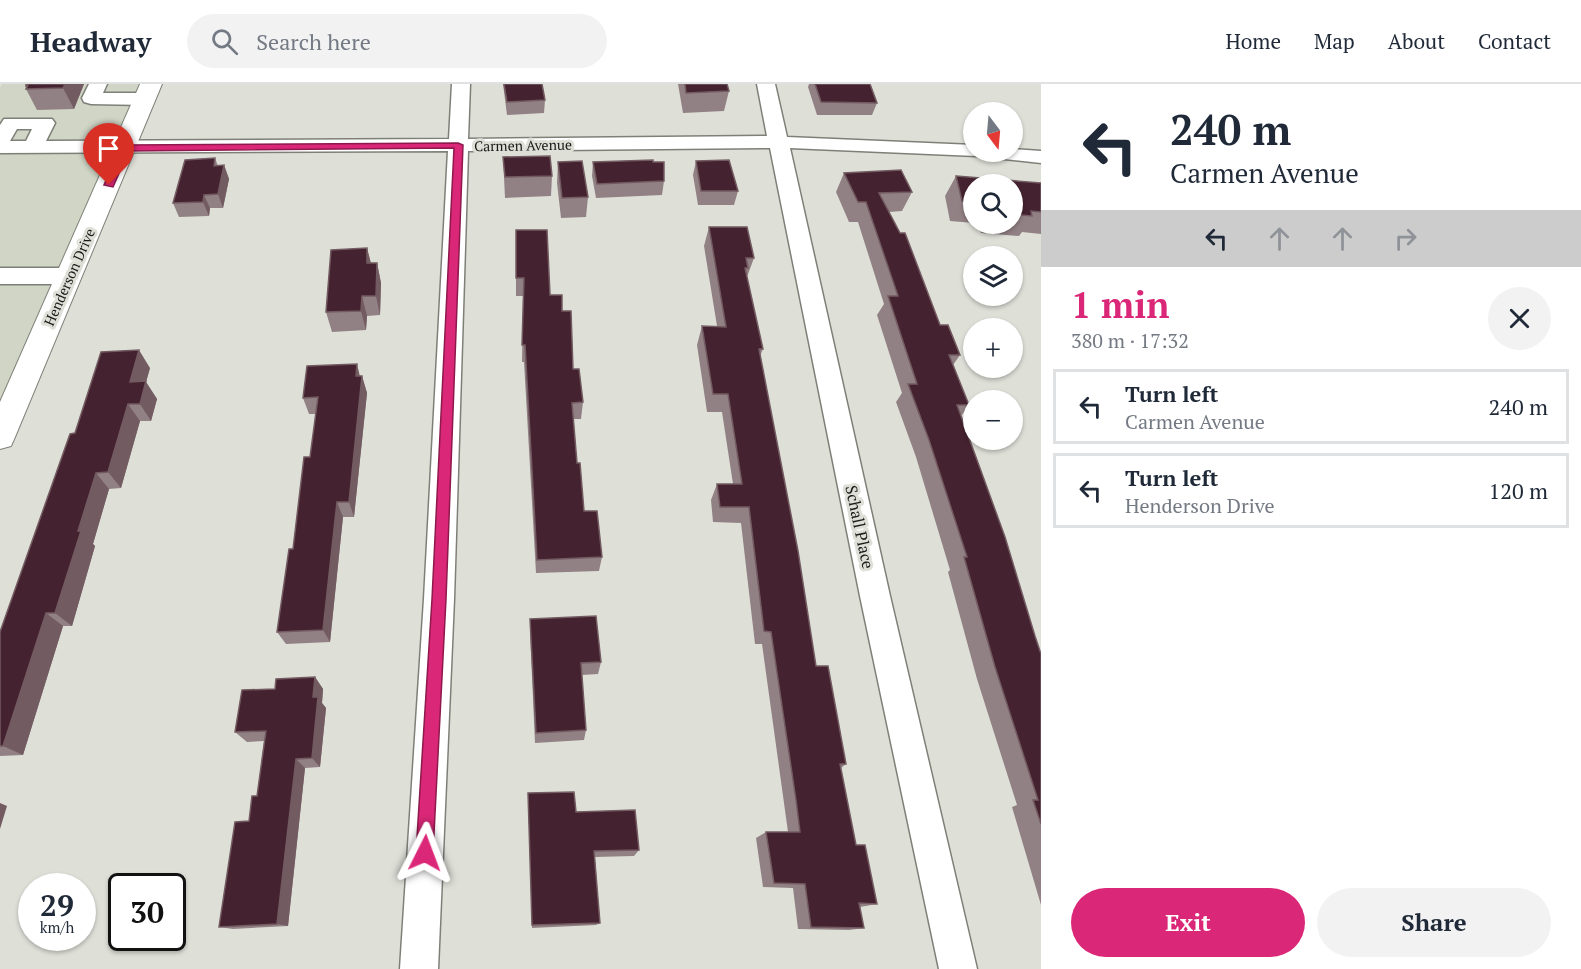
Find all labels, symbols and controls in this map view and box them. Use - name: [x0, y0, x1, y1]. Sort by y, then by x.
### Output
- search box: [187, 14, 607, 68]
- text: Headway: [30, 23, 151, 60]
- icon: search: [208, 25, 241, 58]
- text: Search here: [256, 27, 371, 56]
- text: Home: [1225, 27, 1281, 55]
- text: Map: [1314, 27, 1355, 55]
- text: About: [1388, 27, 1445, 55]
- text: Contact: [1478, 27, 1551, 55]
- text: 240 m: [1170, 101, 1291, 157]
- north arrow: [963, 102, 1023, 162]
- map controls: [963, 102, 1023, 450]
- icon: left: [1071, 108, 1149, 186]
- pin: [83, 123, 134, 185]
- icon: arrive: [92, 132, 125, 165]
- street label: Carmen Avenue: [474, 135, 572, 155]
- text: Carmen Avenue: [1170, 155, 1359, 191]
- button: search: [963, 174, 1023, 234]
- icon: left: [1200, 222, 1233, 255]
- icon: ahead: [1263, 222, 1296, 255]
- icon: ahead: [1326, 222, 1359, 255]
- icon: right: [1389, 222, 1422, 255]
- street label: Henderson Drive: [39, 225, 99, 329]
- button: layers: [963, 246, 1023, 306]
- text: 1 min: [1071, 281, 1169, 328]
- button: close: [1488, 287, 1551, 350]
- button: +: [963, 318, 1023, 378]
- text: 380 m · 17:32: [1071, 327, 1189, 354]
- text: Turn left: [1125, 379, 1218, 408]
- button: −: [963, 390, 1023, 450]
- icon: left: [1074, 390, 1107, 423]
- text: 240 m: [1488, 392, 1548, 421]
- text: Carmen Avenue: [1125, 408, 1265, 435]
- text: Turn left: [1125, 463, 1218, 492]
- icon: left: [1074, 474, 1107, 507]
- text: 120 m: [1488, 476, 1548, 505]
- street label: Schall Place: [840, 483, 880, 571]
- text: Henderson Drive: [1125, 492, 1275, 519]
- position arrow: [393, 821, 457, 885]
- speed limit sign: 30: [108, 873, 186, 951]
- text: 29: [40, 885, 74, 925]
- button: Exit: [1071, 888, 1305, 957]
- button: Share: [1317, 888, 1551, 957]
- text: km/h: [40, 917, 74, 937]

